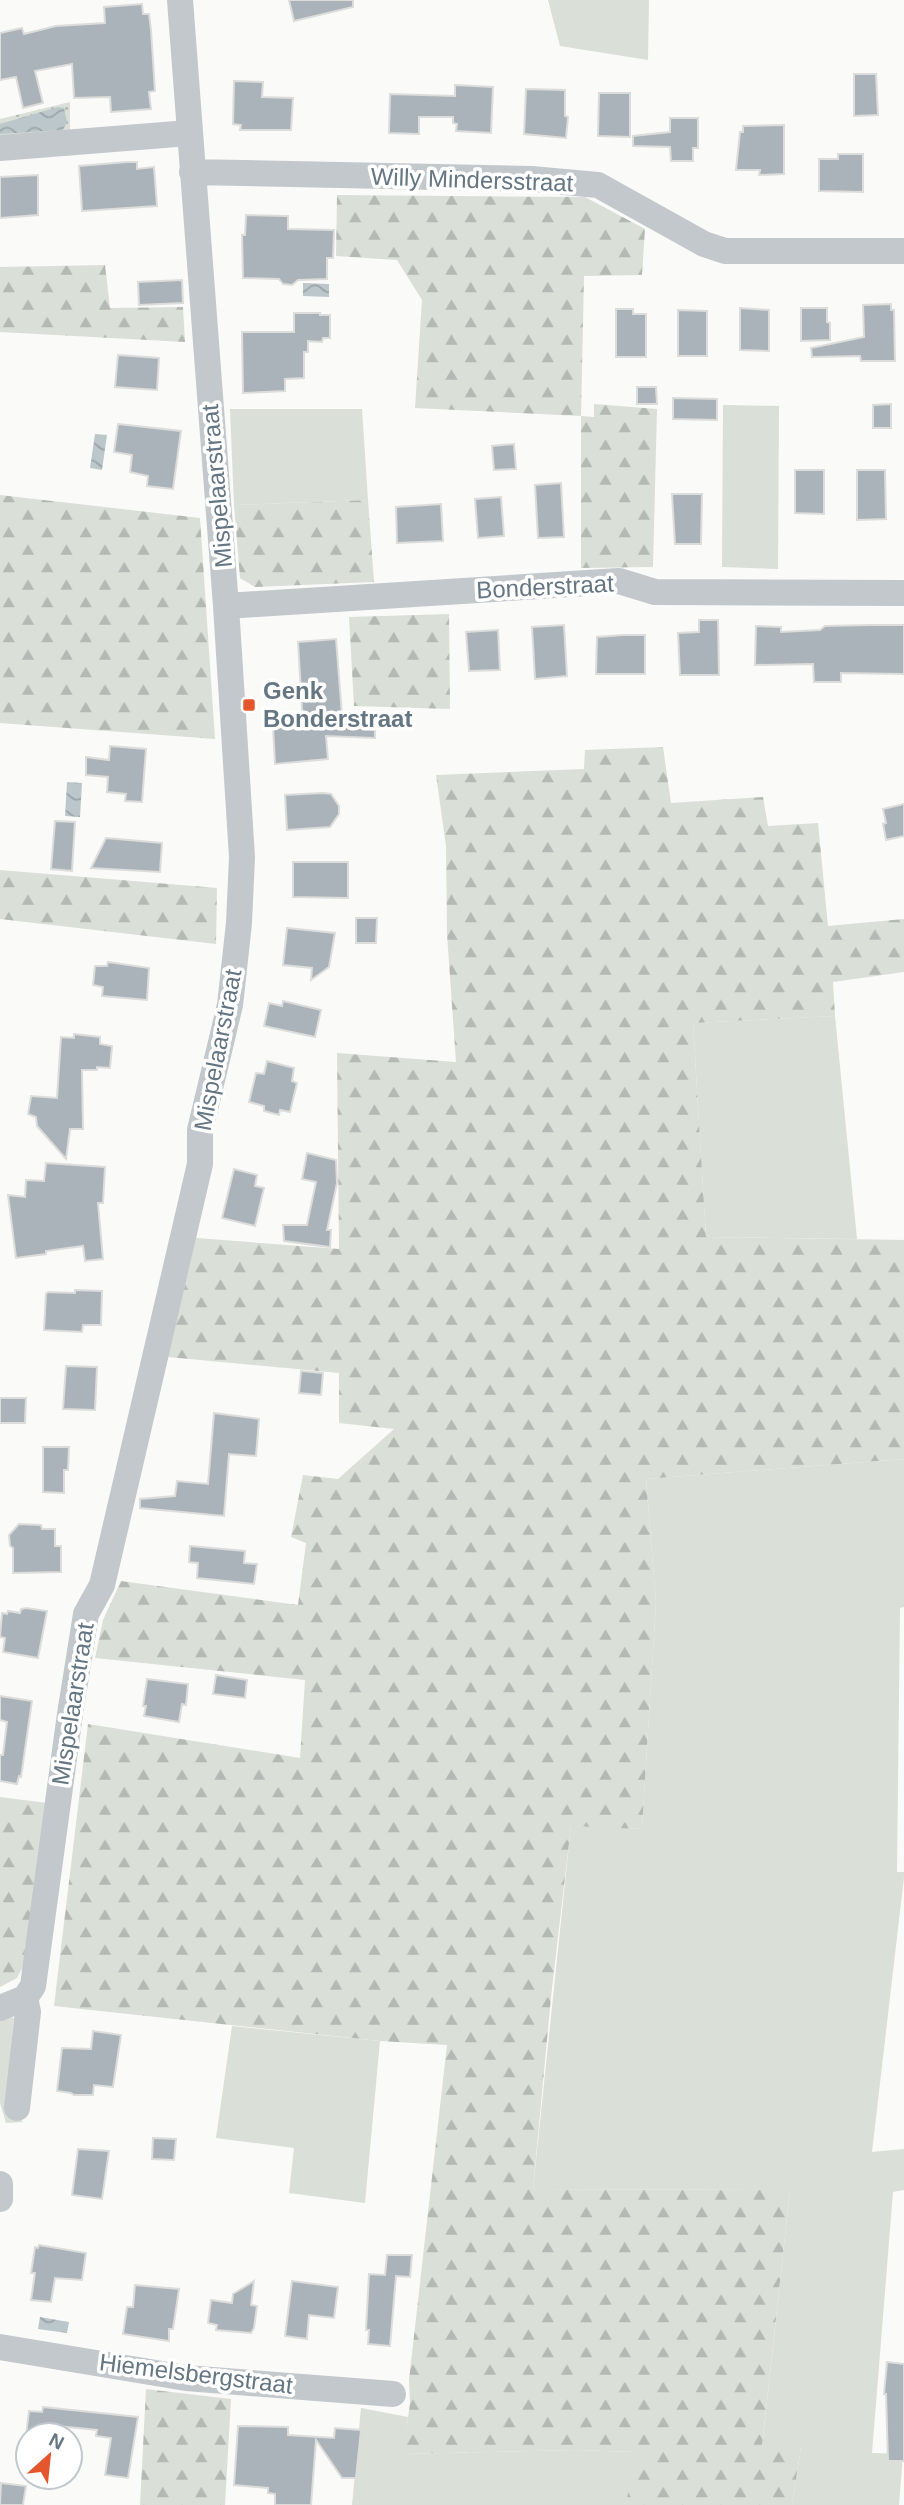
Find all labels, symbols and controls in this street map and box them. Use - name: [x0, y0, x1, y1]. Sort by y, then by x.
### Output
- street label: Willy Mindersstraat: [370, 162, 574, 197]
- street label: Mispelaarstraat: [196, 403, 237, 569]
- street label: Bonderstraat: [476, 569, 615, 604]
- place label: Genk Bonderstraat: [263, 677, 412, 732]
- marker: Genk Bonderstraat: [241, 697, 257, 713]
- street label: Mispelaarstraat: [189, 966, 246, 1133]
- street label: Mispelaarstraat: [46, 1620, 99, 1787]
- street label: Hiemelsbergstraat: [98, 2348, 295, 2399]
- north arrow: [14, 2421, 84, 2491]
- text: N: [46, 2429, 67, 2454]

